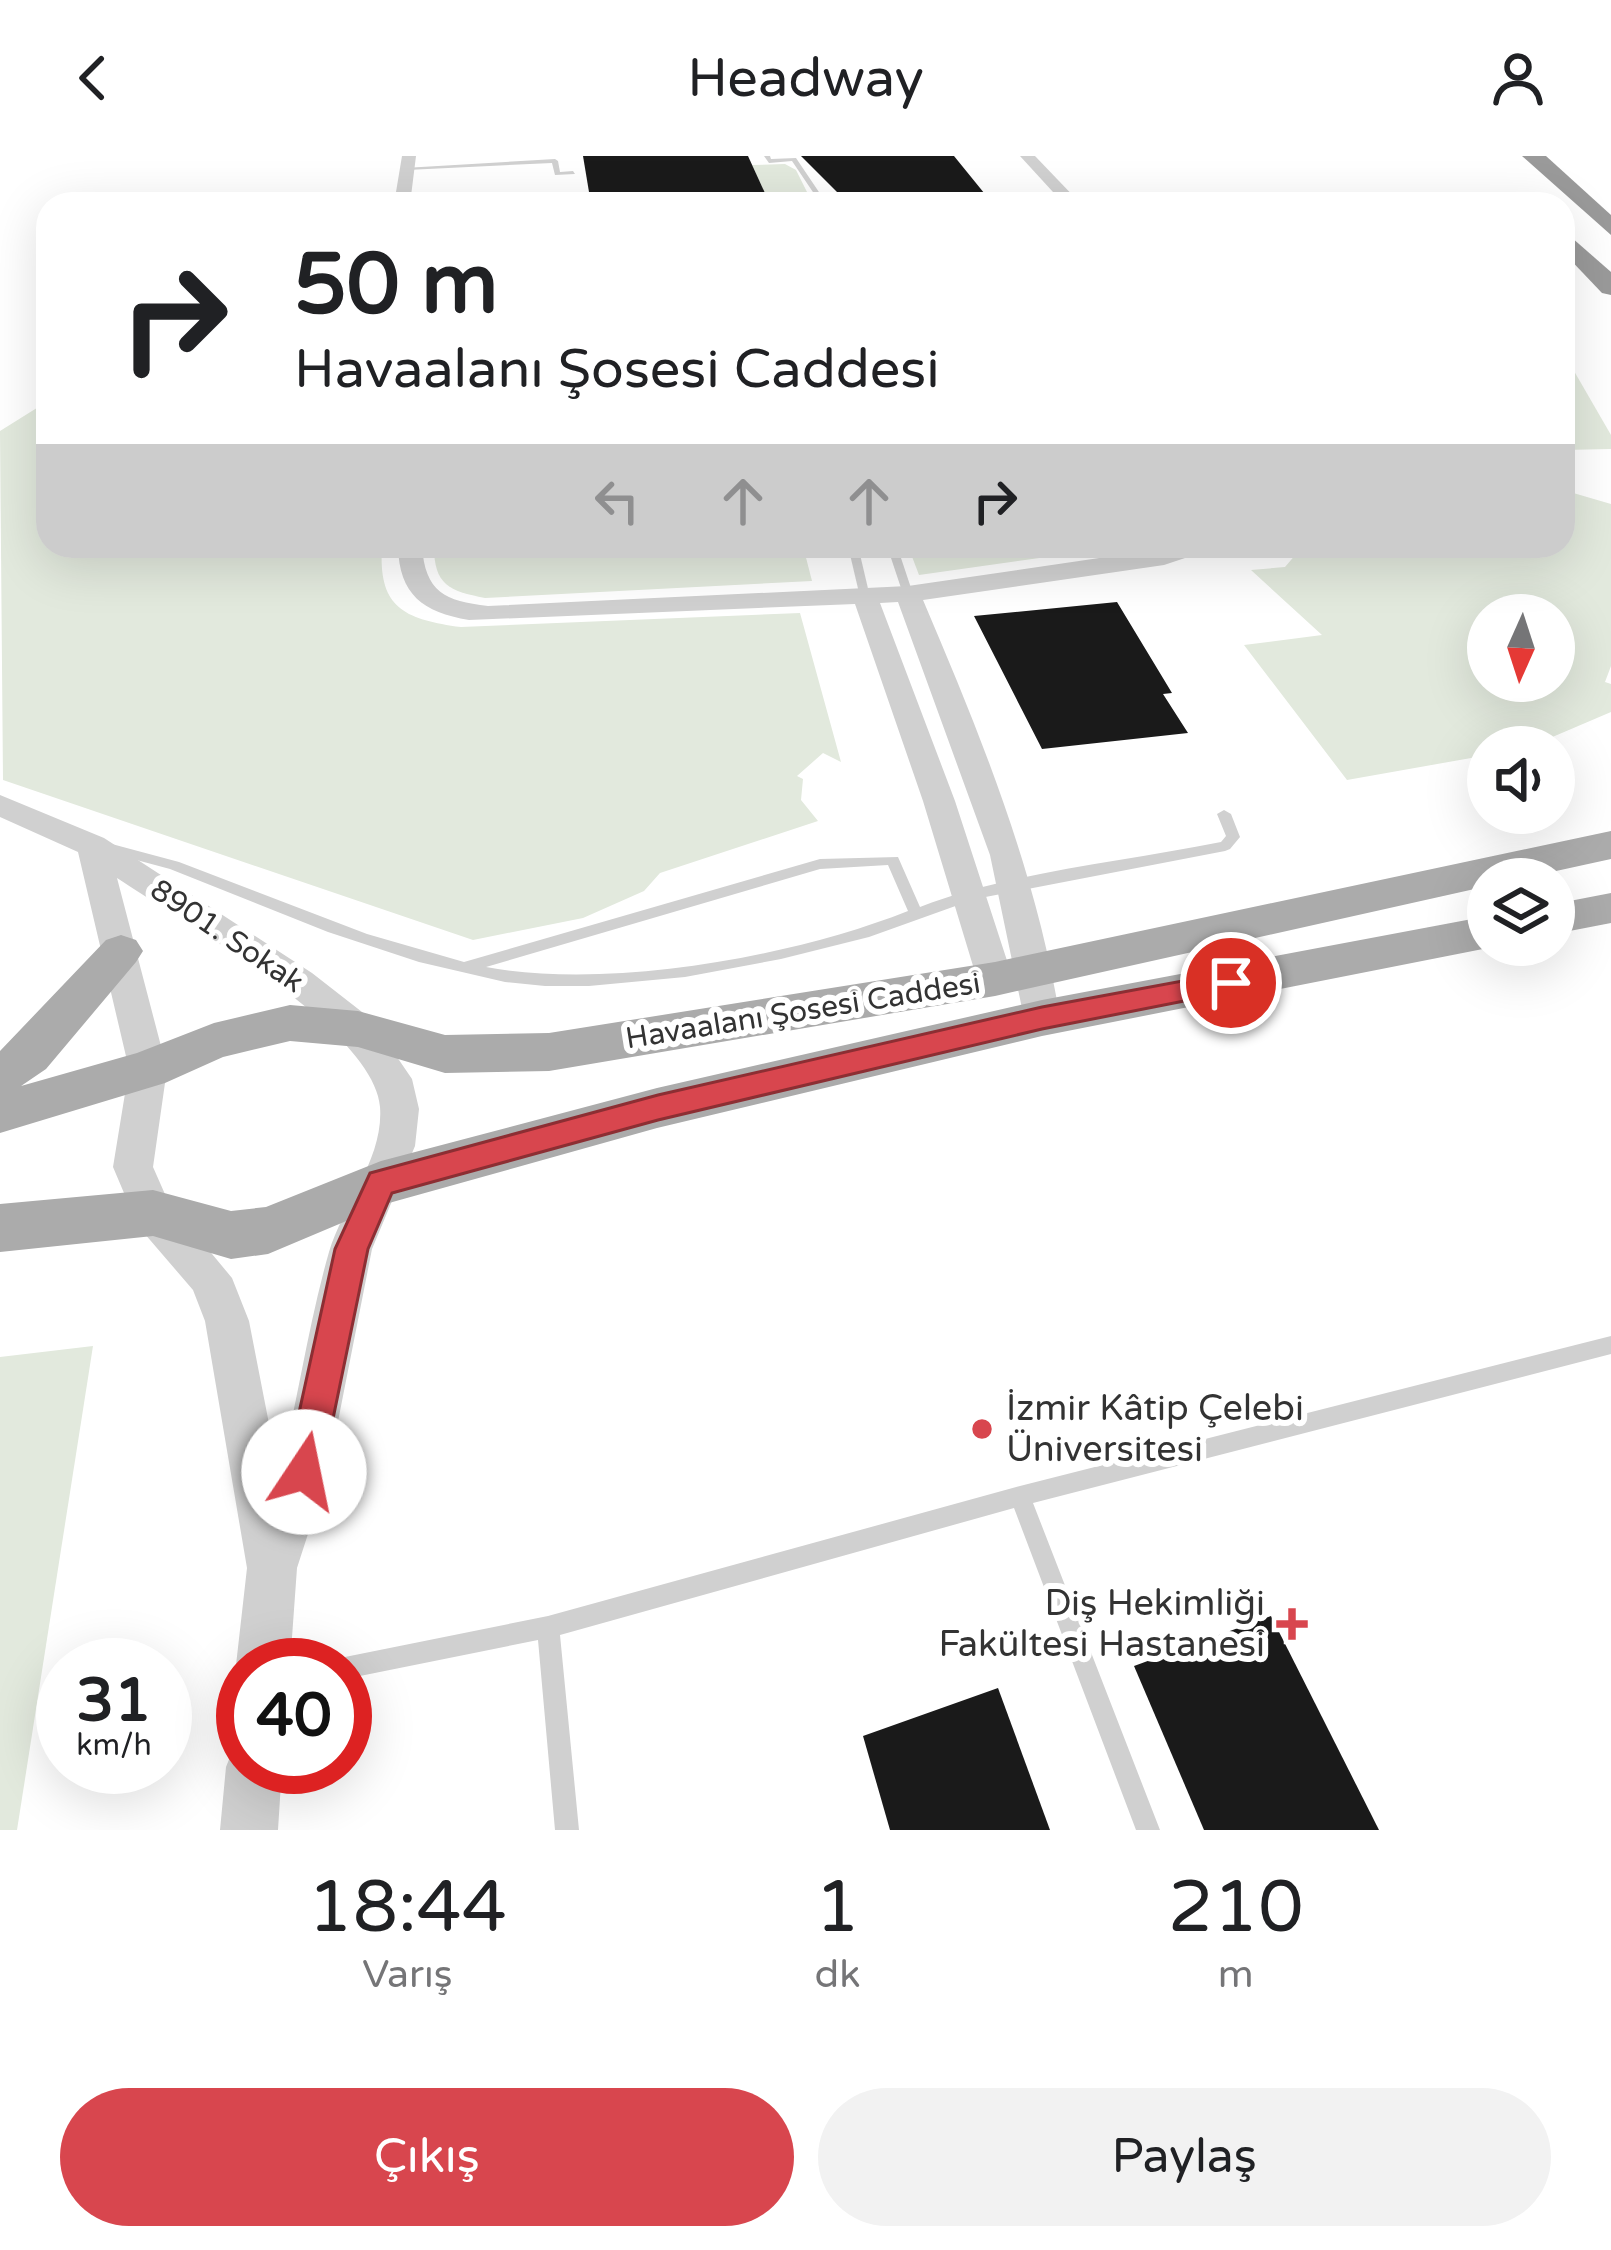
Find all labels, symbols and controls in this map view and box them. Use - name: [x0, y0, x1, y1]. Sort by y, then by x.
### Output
- icon: back: [60, 45, 126, 111]
- icon: person: [1485, 45, 1551, 111]
- text: Headway: [687, 46, 924, 111]
- text: 50 m: [294, 235, 498, 336]
- icon: right: [96, 240, 252, 396]
- text: Havaalanı Şosesi Caddesi: [294, 337, 940, 402]
- icon: left: [584, 468, 650, 534]
- icon: ahead: [710, 468, 776, 534]
- icon: ahead: [836, 468, 902, 534]
- icon: right: [962, 468, 1028, 534]
- north arrow: [1467, 594, 1575, 702]
- map controls: [1467, 594, 1575, 966]
- button: sound: [1467, 726, 1575, 834]
- button: layers: [1467, 858, 1575, 966]
- street label: 8901. Sokak: [143, 871, 311, 1001]
- pin: [1180, 932, 1282, 1034]
- icon: arrive: [1198, 950, 1264, 1016]
- street label: Havaalanı Şosesi Caddesi: [623, 965, 983, 1057]
- place label: İzmir Kâtip Çelebi Üniversitesi: [1006, 1387, 1304, 1471]
- position arrow: [241, 1409, 367, 1535]
- marker: İzmir Kâtip Çelebi Üniversitesi: [969, 1416, 995, 1442]
- place label: Diş Hekimliği Fakültesi Hastanesi: [939, 1582, 1265, 1666]
- marker: Diş Hekimliği Fakültesi Hastanesi: [1276, 1608, 1308, 1640]
- speed limit sign: 40: [216, 1638, 372, 1794]
- text: 31: [76, 1665, 152, 1737]
- text: km/h: [76, 1727, 152, 1764]
- text: 18:44: [307, 1865, 507, 1952]
- text: 1: [815, 1865, 860, 1952]
- text: 210: [1168, 1865, 1304, 1952]
- text: Varış: [362, 1951, 452, 1998]
- text: dk: [815, 1951, 860, 1998]
- text: m: [1218, 1951, 1254, 1998]
- button: Çıkış: [60, 2088, 794, 2226]
- button: Paylaş: [818, 2088, 1551, 2226]

